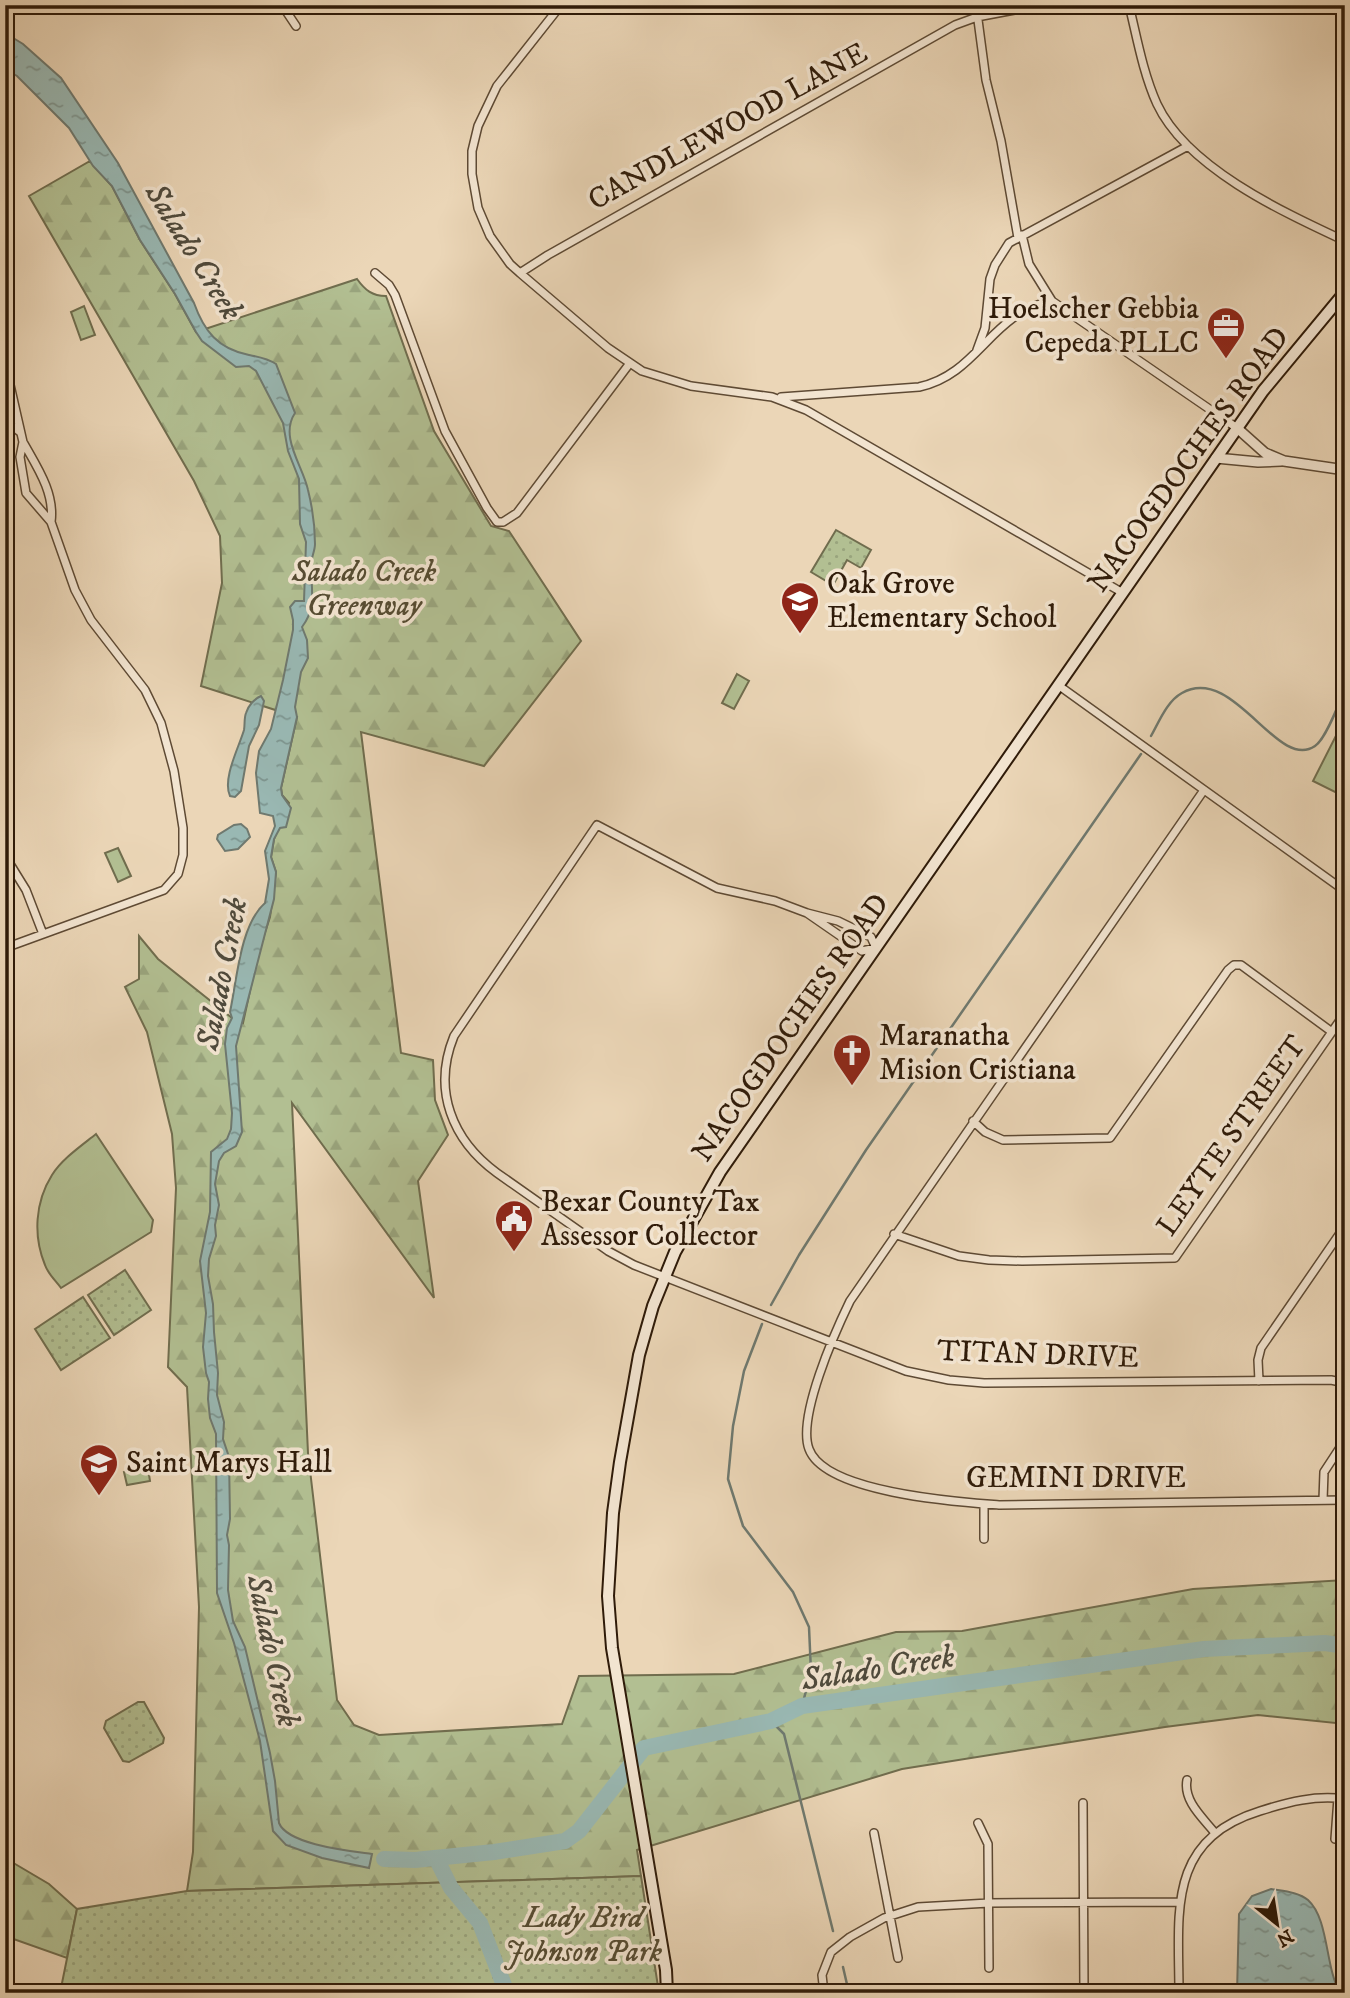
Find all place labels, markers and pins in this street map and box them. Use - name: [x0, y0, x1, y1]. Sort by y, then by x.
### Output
- place label: Hoelscher Gebbia Cepeda PLLC: [988, 291, 1199, 362]
- office icon: Hoelscher Gebbia Cepeda PLLC: [1205, 305, 1247, 360]
- place label: Oak Grove Elementary School: [827, 566, 1056, 637]
- school or university icon: Oak Grove Elementary School: [779, 580, 821, 635]
- place label: Maranatha Mision Cristiana: [879, 1018, 1076, 1089]
- church icon: Maranatha Mision Cristiana: [831, 1032, 873, 1087]
- place label: Bexar County Tax Assessor Collector: [541, 1184, 760, 1255]
- public building icon: Bexar County Tax Assessor Collector: [493, 1198, 535, 1253]
- school or university icon: Saint Marys Hall: [78, 1442, 120, 1497]
- place label: Saint Marys Hall: [126, 1445, 332, 1482]

